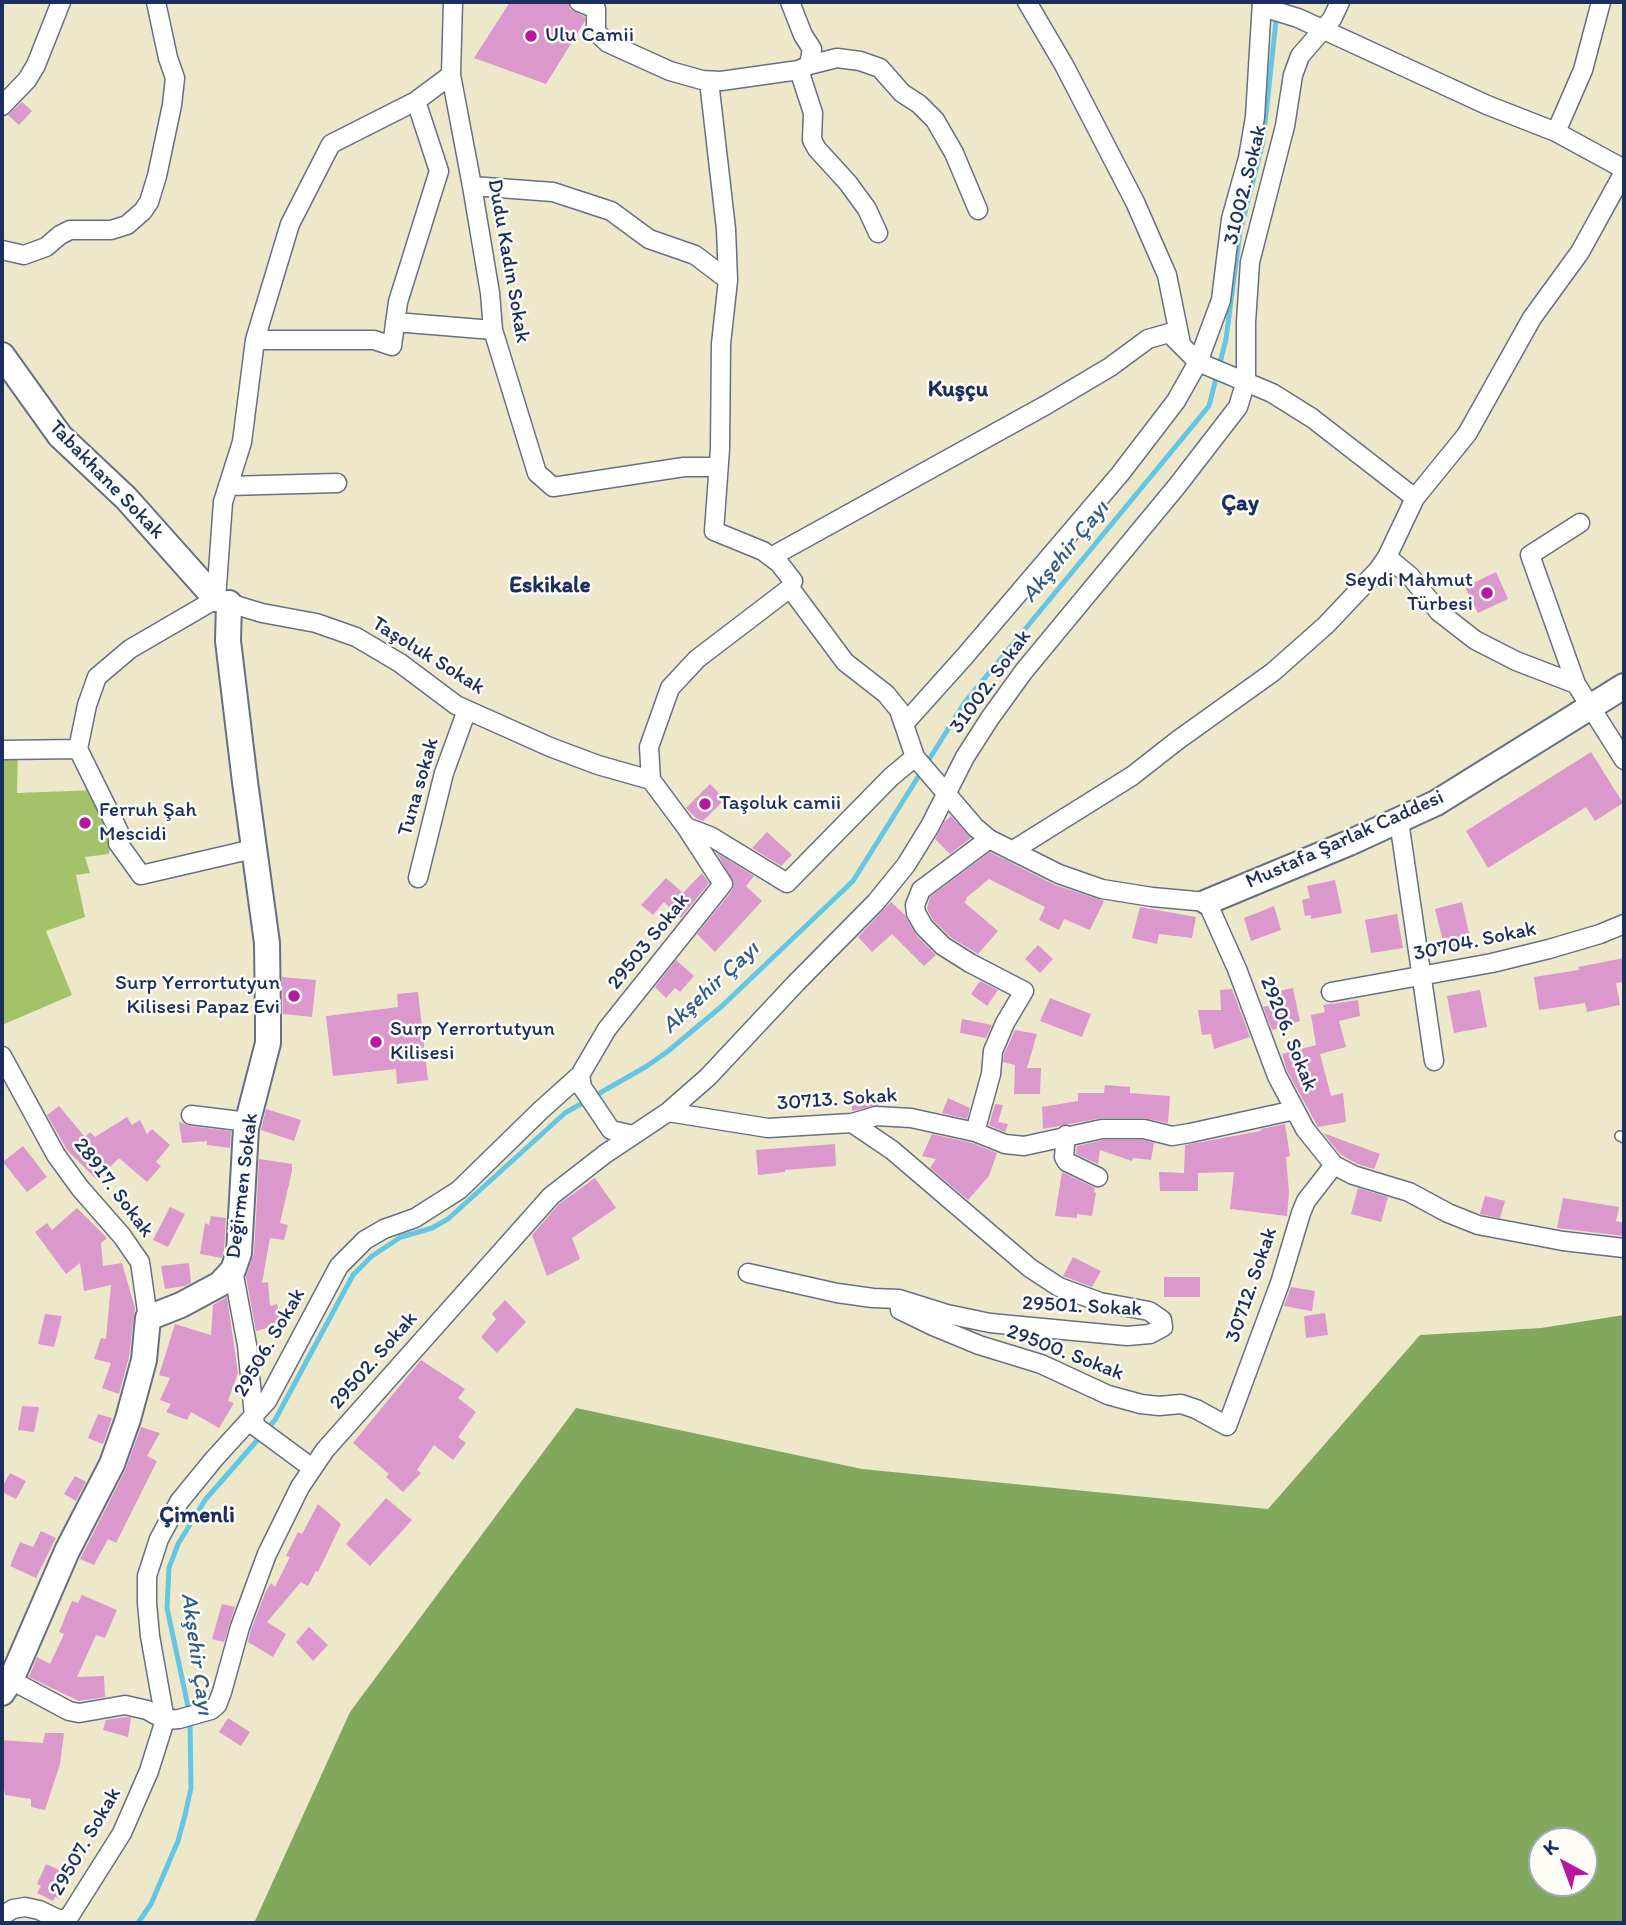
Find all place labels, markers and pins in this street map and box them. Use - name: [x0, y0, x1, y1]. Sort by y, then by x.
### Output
- place label: Ulu Camii: [545, 23, 634, 49]
- marker: Ulu Camii: [523, 28, 539, 44]
- place label: Seydi Mahmut Türbesi: [1345, 568, 1473, 618]
- marker: Seydi Mahmut Türbesi: [1479, 585, 1495, 601]
- place label: Taşoluk camii: [719, 791, 841, 817]
- marker: Taşoluk camii: [697, 796, 713, 812]
- place label: Ferruh Şah Mescidi: [99, 798, 197, 848]
- marker: Ferruh Şah Mescidi: [77, 815, 93, 831]
- place label: Surp Yerrortutyun Kilisesi Papaz Evi: [115, 971, 280, 1021]
- marker: Surp Yerrortutyun Kilisesi Papaz Evi: [286, 988, 302, 1004]
- place label: Surp Yerrortutyun Kilisesi: [390, 1017, 555, 1067]
- marker: Surp Yerrortutyun Kilisesi: [368, 1034, 384, 1050]

